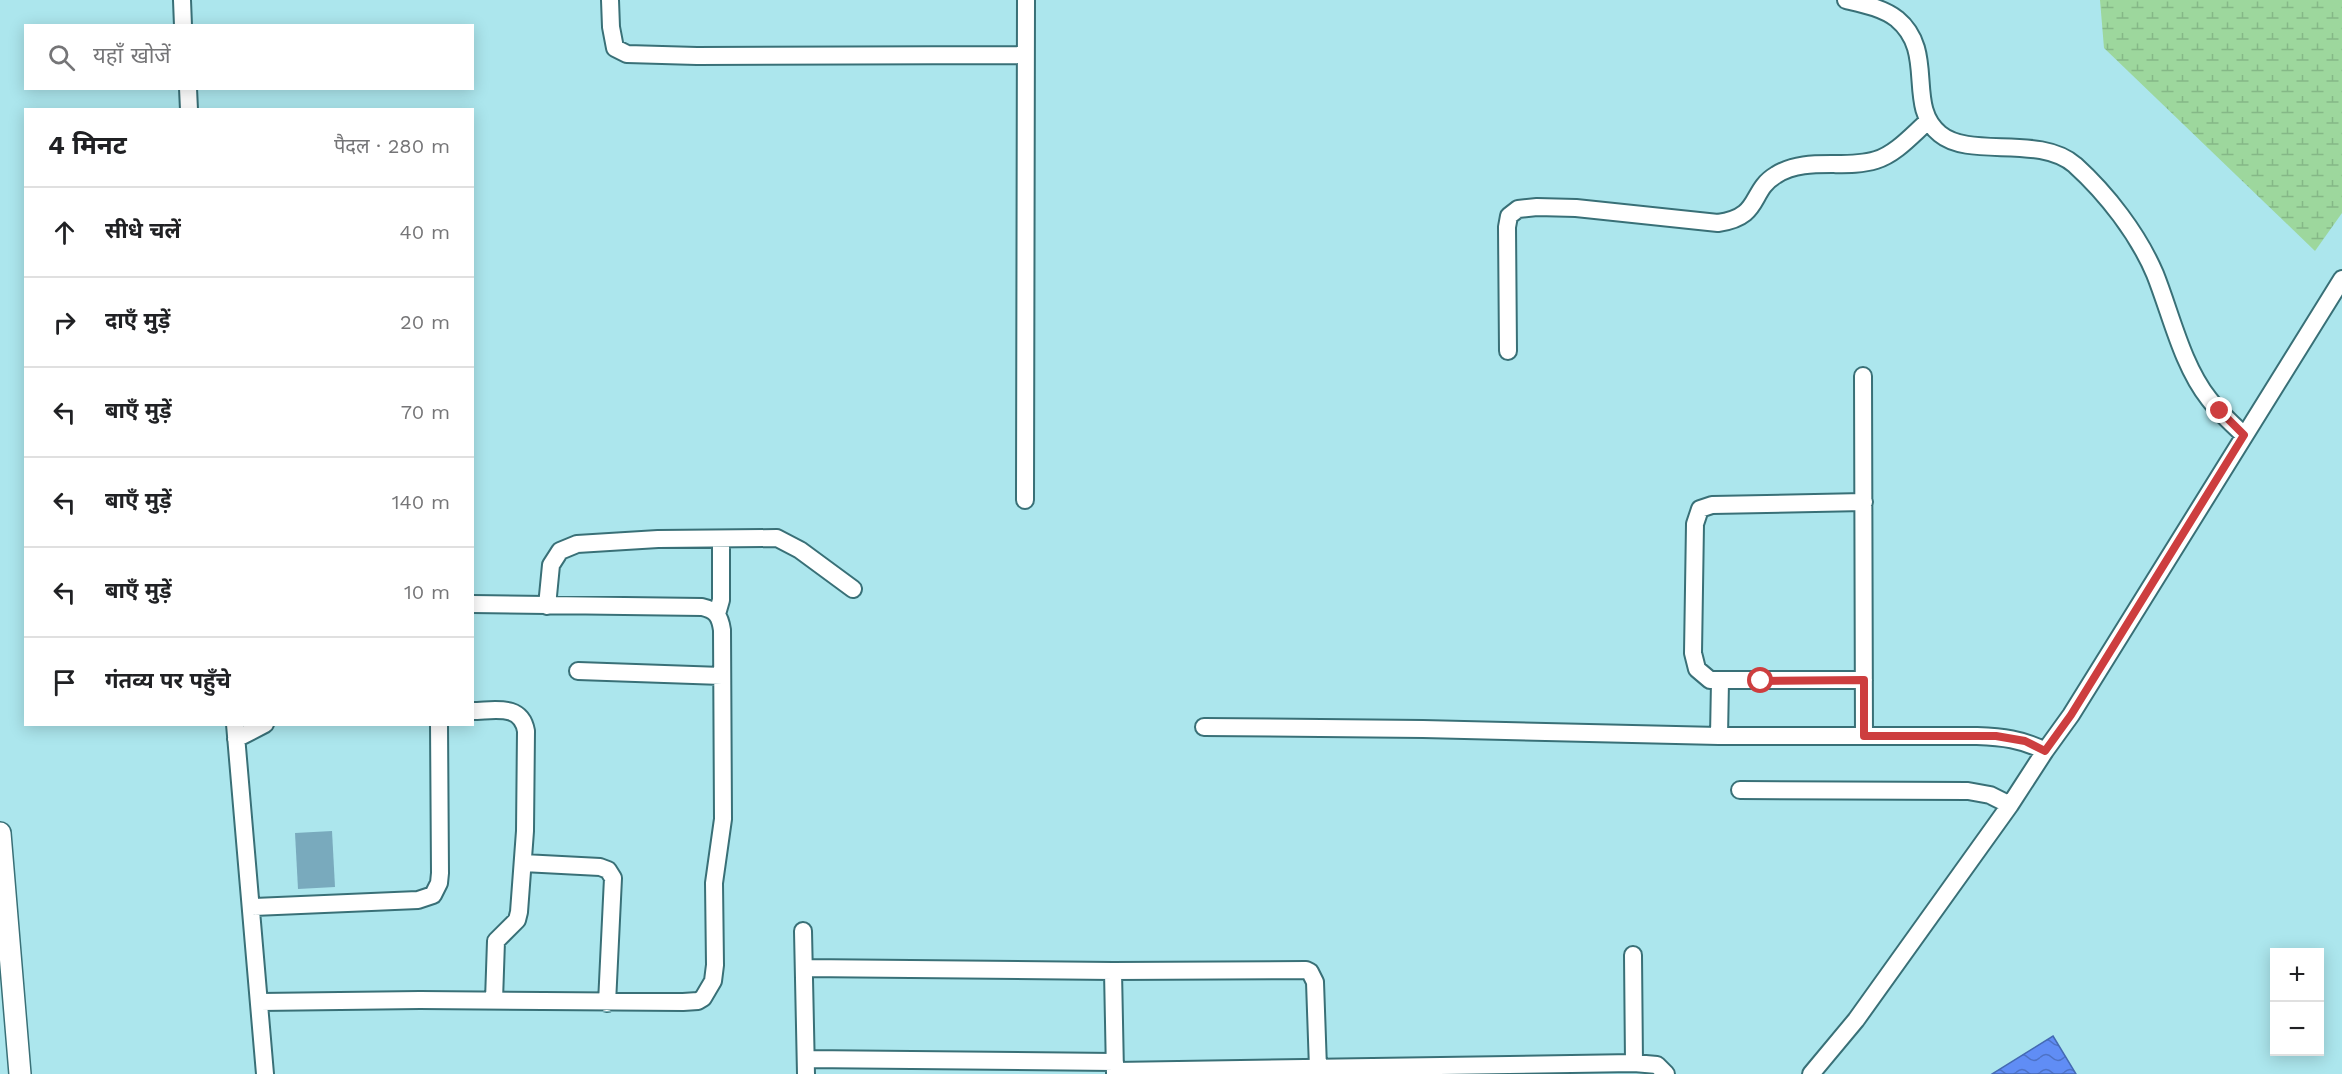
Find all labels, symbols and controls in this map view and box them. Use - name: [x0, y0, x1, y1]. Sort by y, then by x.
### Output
- search box: [24, 24, 474, 90]
- icon: search: [45, 41, 78, 74]
- text: यहाँ खोजें: [93, 43, 171, 68]
- text: 4 मिनट: [48, 130, 127, 160]
- text: पैदल · 280 m: [334, 134, 450, 158]
- icon: ahead: [48, 216, 81, 249]
- text: सीधे चलें: [105, 218, 181, 243]
- text: 40 m: [399, 220, 450, 244]
- icon: right: [48, 306, 81, 339]
- text: दाएँ मुड़ें: [105, 308, 170, 333]
- text: 20 m: [400, 310, 450, 334]
- icon: left: [48, 396, 81, 429]
- route end: [2206, 397, 2232, 423]
- text: बाएँ मुड़ें: [105, 398, 172, 423]
- text: 70 m: [401, 400, 450, 424]
- icon: left: [48, 486, 81, 519]
- text: बाएँ मुड़ें: [105, 488, 172, 513]
- text: 140 m: [392, 490, 450, 514]
- icon: left: [48, 576, 81, 609]
- text: बाएँ मुड़ें: [105, 578, 172, 603]
- text: 10 m: [404, 580, 450, 604]
- icon: arrive: [48, 666, 81, 699]
- route start: [1747, 667, 1773, 693]
- text: गंतव्य पर पहुँचे: [105, 668, 231, 693]
- map controls: [2270, 948, 2324, 1056]
- button: +: [2270, 948, 2324, 1002]
- button: −: [2270, 1002, 2324, 1056]

